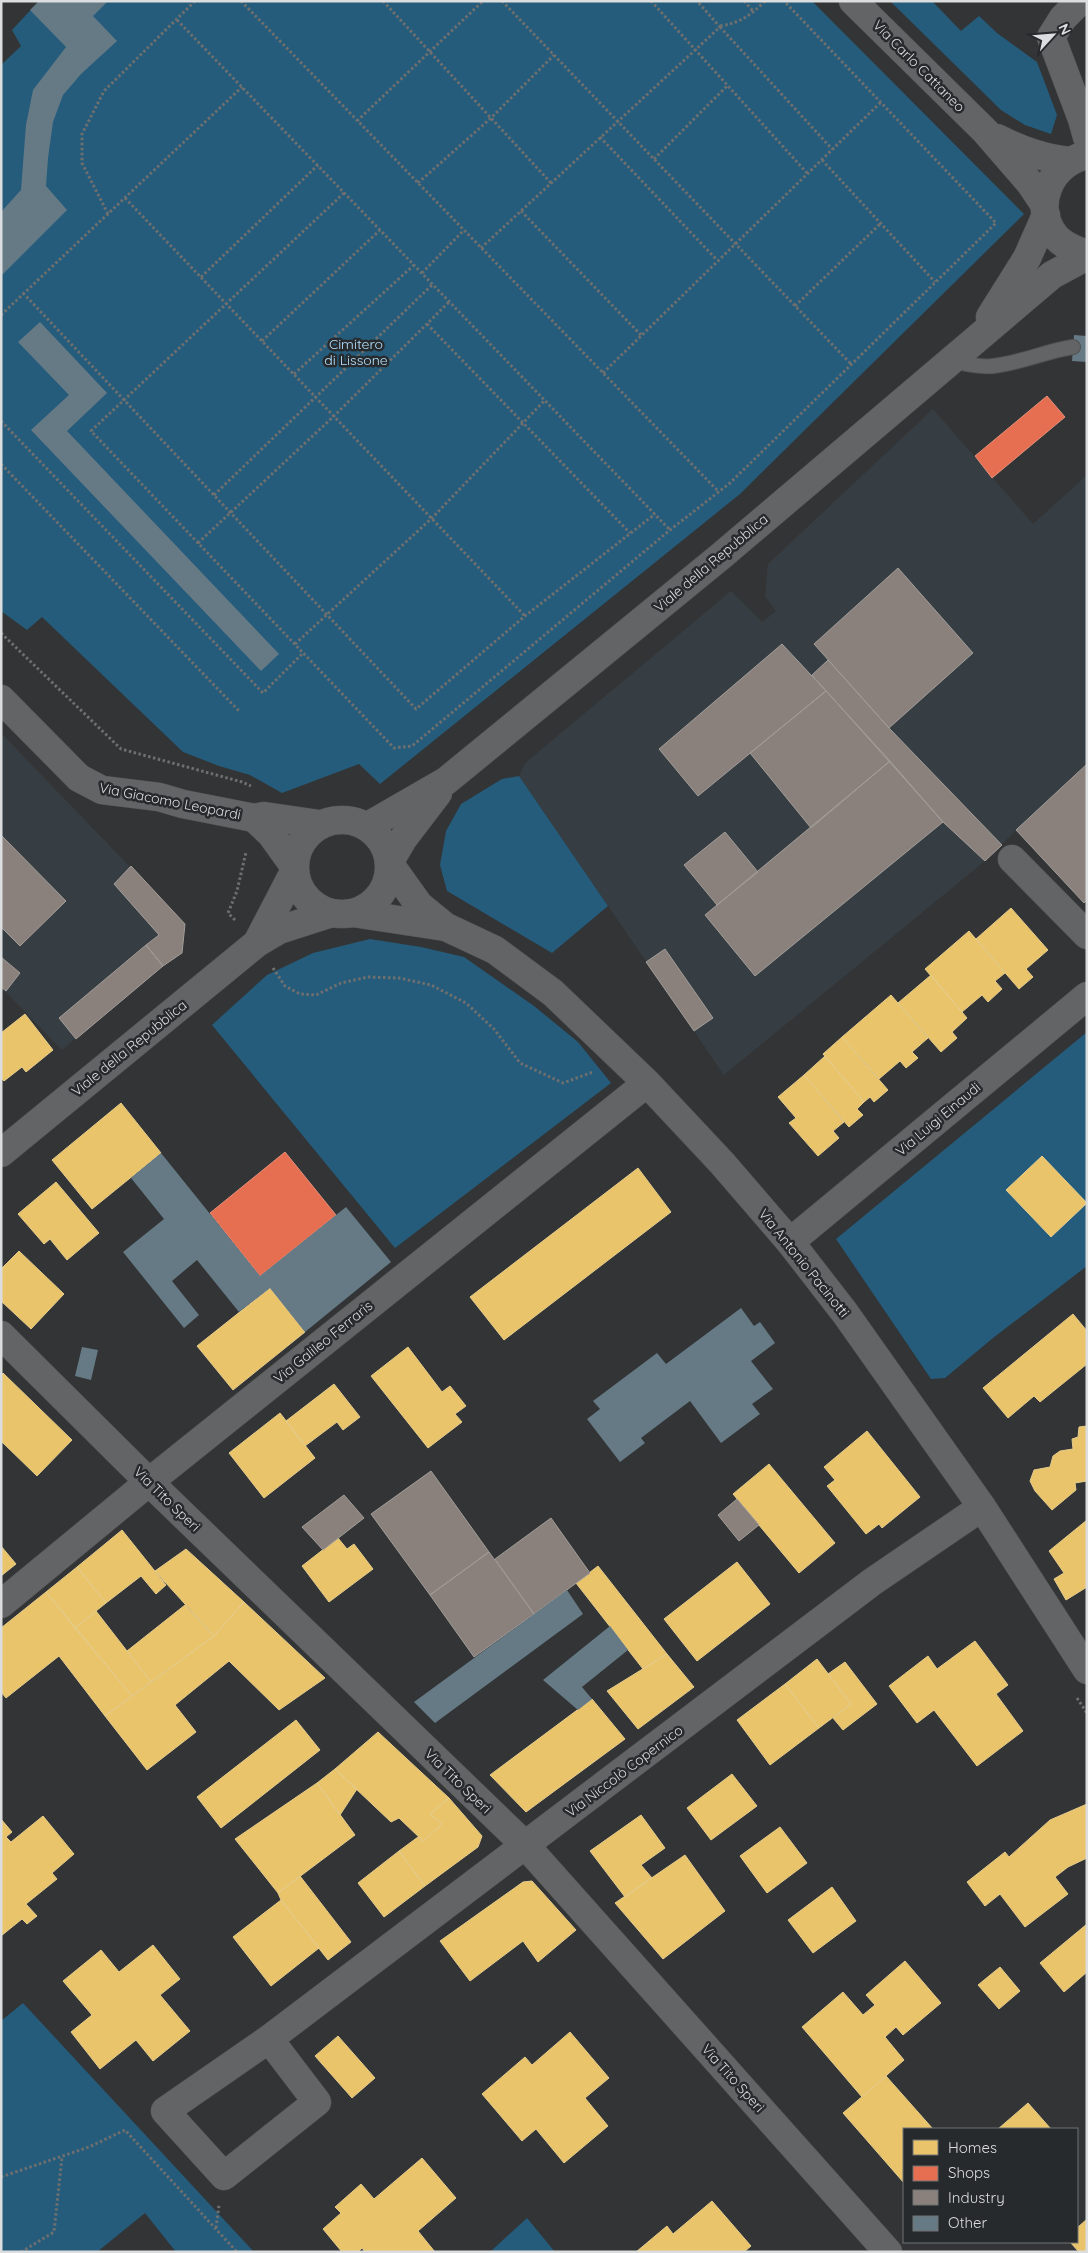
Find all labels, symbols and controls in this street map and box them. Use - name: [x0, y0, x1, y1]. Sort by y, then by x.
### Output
- north arrow: [1028, 10, 1078, 60]
- street label: Via Carlo Cattaneo: [869, 16, 969, 116]
- text: N: [1054, 21, 1075, 38]
- park label: Cimitero di Lissone: [324, 335, 388, 369]
- street label: Viale della Repubblica: [650, 510, 772, 616]
- street label: Via Giacomo Leopardi: [98, 778, 242, 824]
- street label: Viale della Repubblica: [68, 996, 190, 1100]
- street label: Via Luigi Einaudi: [892, 1078, 984, 1160]
- street label: Via Antonio Pacinotti: [755, 1205, 853, 1321]
- street label: Via Galileo Ferraris: [270, 1297, 376, 1387]
- street label: Via Tito Speri: [130, 1463, 204, 1535]
- street label: Via Niccolò Copernico: [562, 1721, 686, 1821]
- street label: Via Tito Speri: [421, 1745, 495, 1817]
- street label: Via Tito Speri: [698, 2040, 768, 2116]
- legend: [903, 2128, 1078, 2243]
- text: Homes: [948, 2138, 997, 2157]
- text: Shops: [948, 2163, 990, 2182]
- text: Industry: [948, 2188, 1005, 2207]
- text: Other: [948, 2213, 988, 2232]

